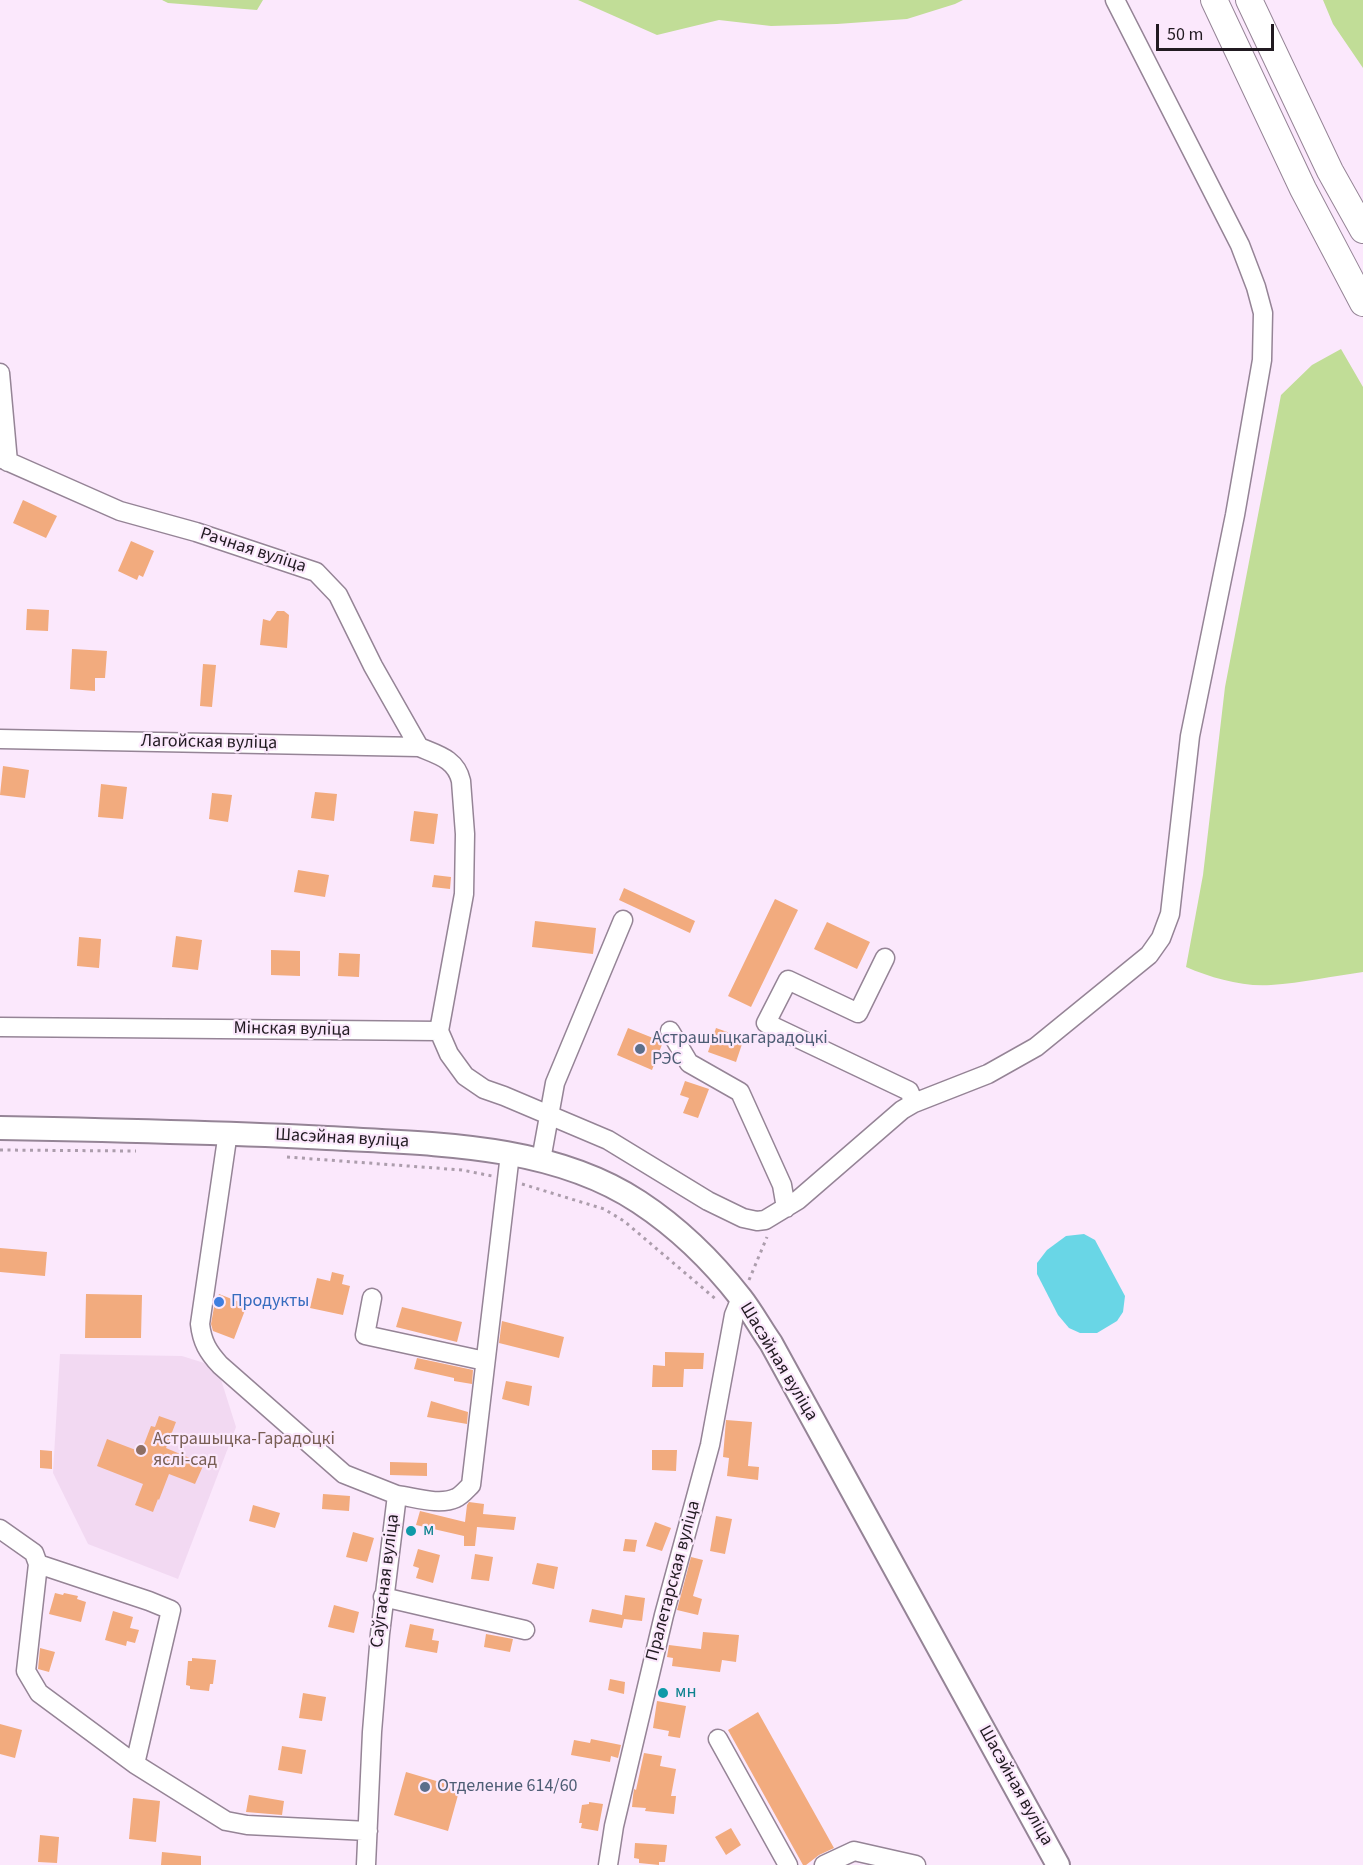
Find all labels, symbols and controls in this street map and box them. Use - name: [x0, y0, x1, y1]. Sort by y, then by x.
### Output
- scale bar: [1159, 12, 1278, 50]
- text: 50 m: [1167, 22, 1203, 47]
- street label: Рачная вуліца: [197, 524, 309, 578]
- street label: Лагойская вуліца: [141, 731, 277, 755]
- street label: Мінская вуліца: [233, 1018, 351, 1042]
- place label: Астрашыцкагарадоцкі РЭС: [652, 1028, 828, 1070]
- marker: Астрашыцкагарадоцкі РЭС: [633, 1042, 647, 1056]
- street label: Шасэйная вуліца: [275, 1125, 409, 1153]
- place label: Продукты: [231, 1291, 309, 1313]
- marker: Продукты: [212, 1295, 226, 1309]
- street label: Шасэйная вуліца: [734, 1299, 822, 1425]
- place label: Астрашыцка-Гарадоцкі яслі-сад: [153, 1429, 335, 1472]
- marker: Астрашыцка-Гарадоцкі яслі-сад: [134, 1443, 148, 1457]
- street label: Пралетарская вуліца: [642, 1498, 706, 1664]
- street label: Саўгасная вуліца: [367, 1513, 405, 1649]
- place label: м: [423, 1520, 434, 1542]
- marker: м: [404, 1524, 418, 1538]
- place label: мн: [675, 1682, 697, 1704]
- marker: мн: [656, 1686, 670, 1700]
- street label: Шасэйная вуліца: [973, 1722, 1057, 1850]
- place label: Отделение 614/60: [437, 1776, 578, 1798]
- marker: Отделение 614/60: [418, 1780, 432, 1794]

